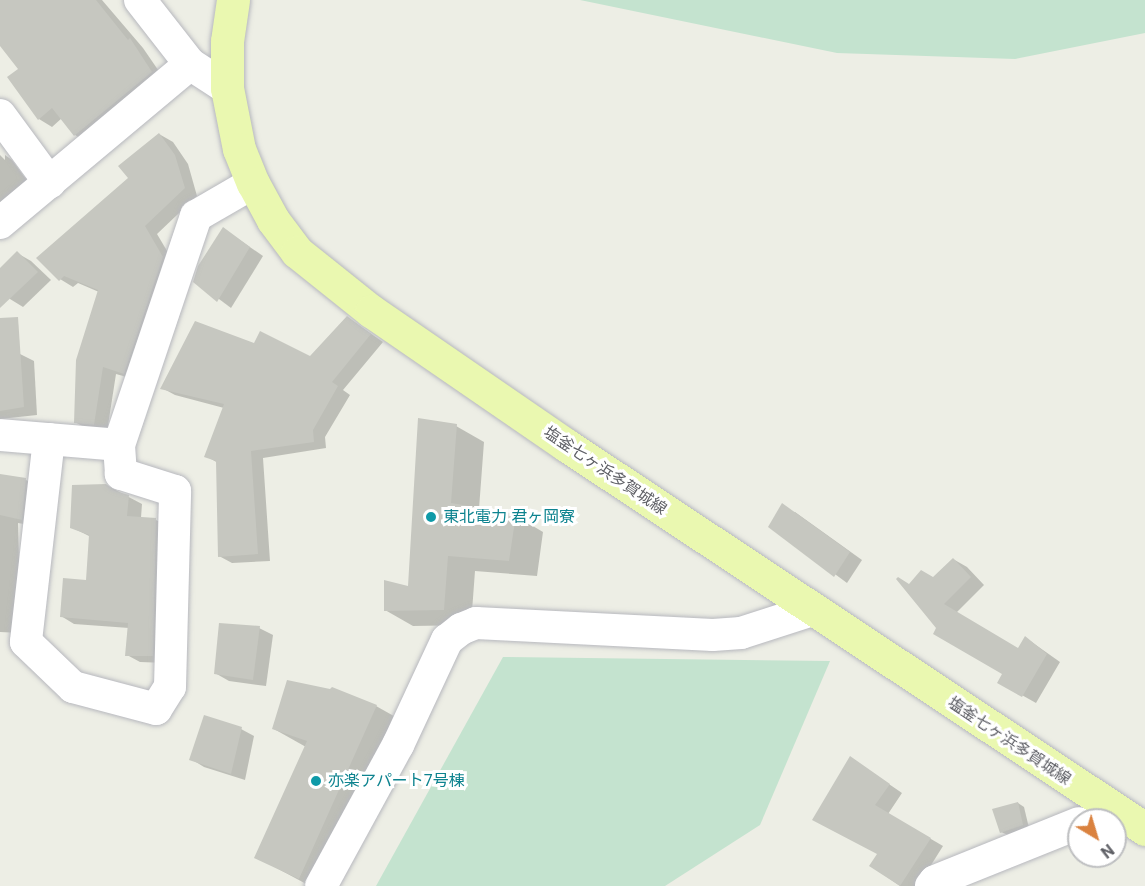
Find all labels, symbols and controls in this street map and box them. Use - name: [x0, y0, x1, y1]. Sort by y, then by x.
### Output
- street label: 塩釜七ヶ浜多賀城線: [540, 423, 670, 519]
- place label: 東北電力 君ヶ岡寮: [443, 507, 575, 527]
- marker: 東北電力 君ヶ岡寮: [424, 510, 438, 524]
- street label: 塩釜七ヶ浜多賀城線: [944, 693, 1074, 789]
- place label: 亦楽アパート7号棟: [328, 771, 465, 791]
- marker: 亦楽アパート7号棟: [309, 774, 323, 788]
- north arrow: [1067, 808, 1127, 868]
- text: N: [1097, 840, 1117, 862]

